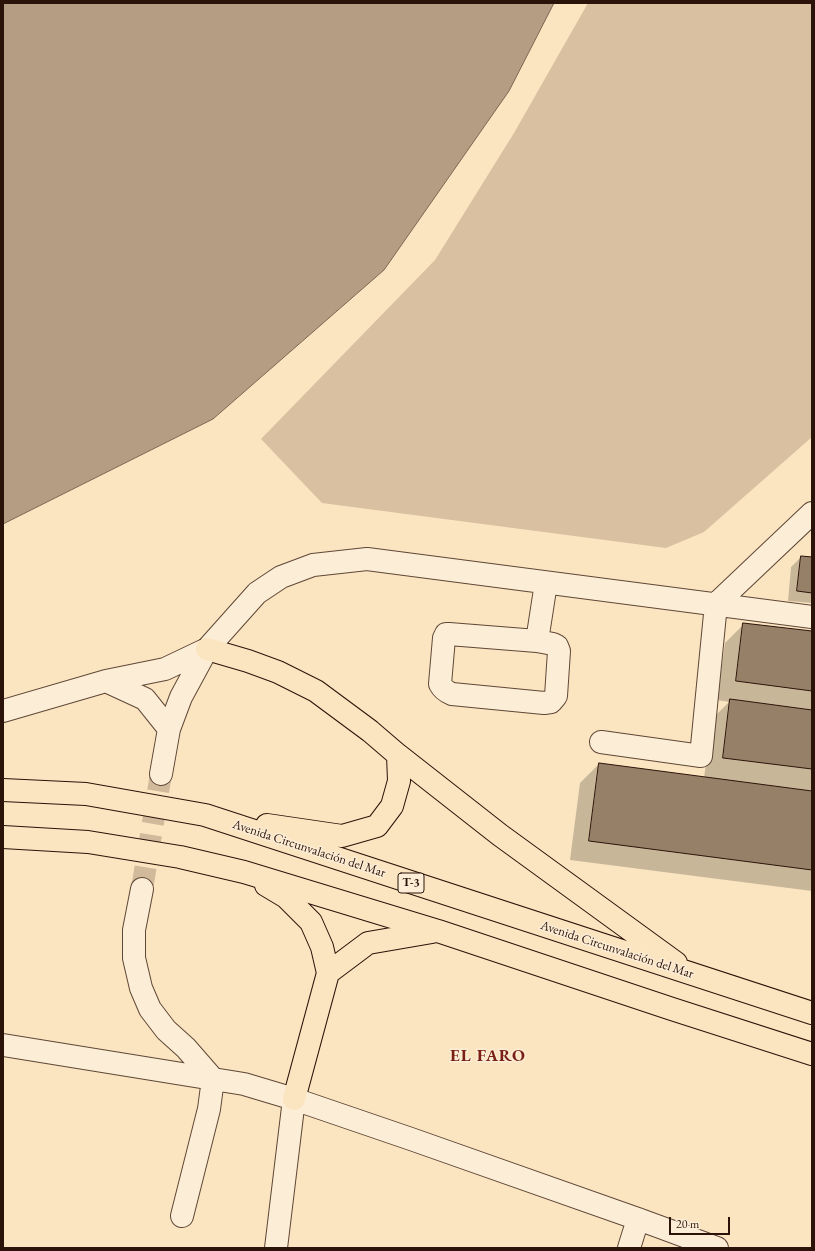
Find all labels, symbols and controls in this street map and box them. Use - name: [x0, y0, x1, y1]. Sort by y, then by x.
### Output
- street label: Avenida Circunvalación del Mar: [230, 817, 388, 881]
- road number: T-3: [398, 873, 424, 893]
- street label: Avenida Circunvalación del Mar: [538, 918, 696, 982]
- district label: EL FARO: [450, 1046, 526, 1066]
- scale bar: [671, 1209, 732, 1235]
- text: 20 m: [676, 1216, 699, 1232]

